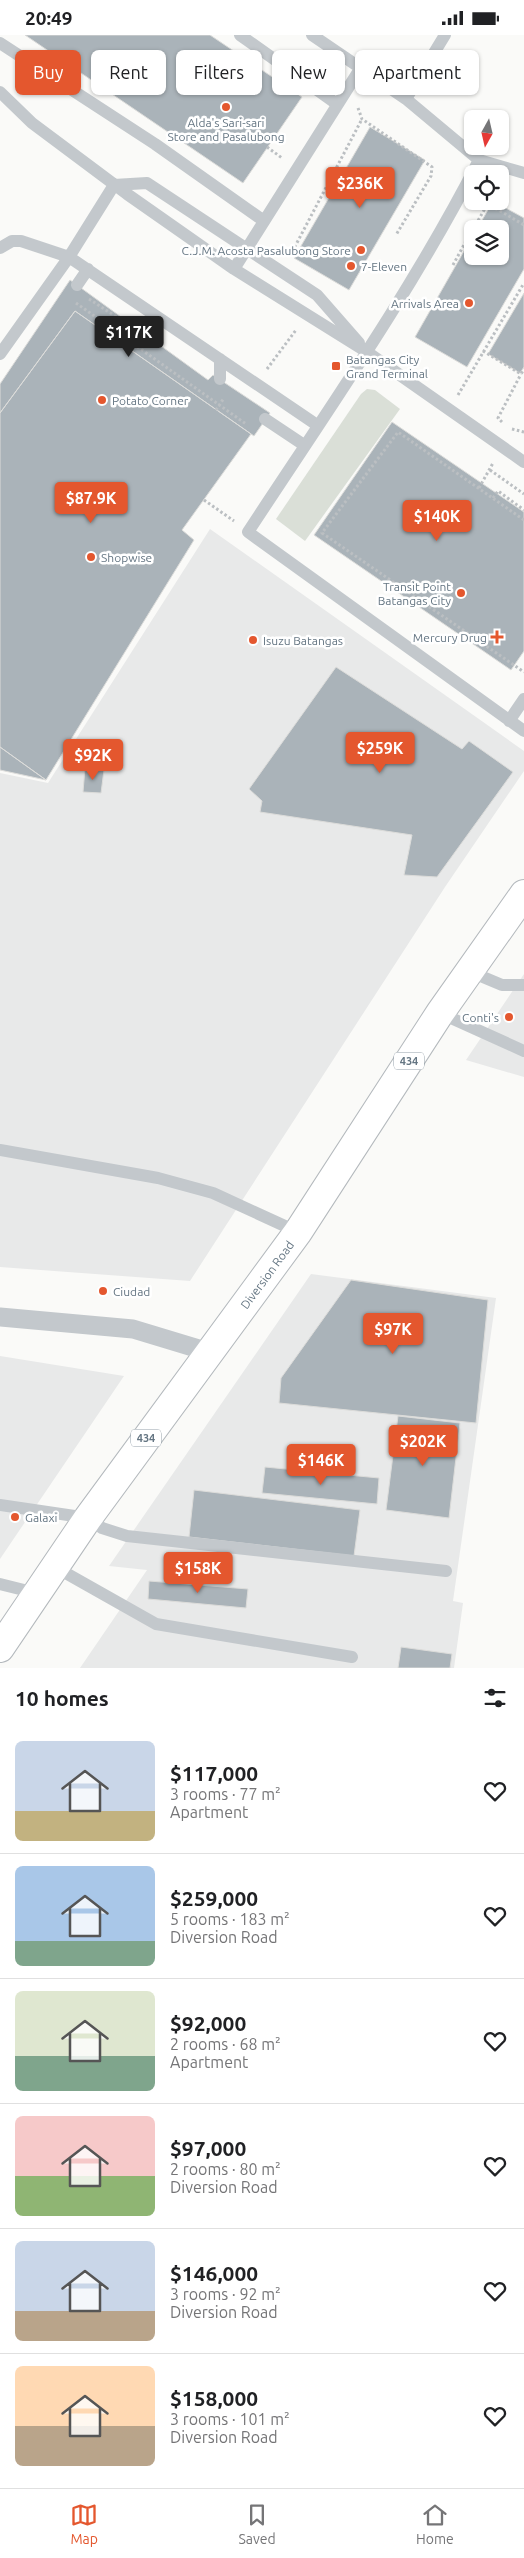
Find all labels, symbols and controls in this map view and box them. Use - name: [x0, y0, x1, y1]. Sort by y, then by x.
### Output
- text: 20:49: [25, 7, 73, 29]
- chip: Buy: [15, 50, 81, 95]
- chip: Rent: [91, 50, 166, 95]
- chip: Filters: [176, 50, 262, 95]
- chip: New: [272, 50, 345, 95]
- chip: Apartment: [355, 50, 479, 95]
- marker: Alda's Sari-sari Store and Pasalubong: [220, 101, 232, 113]
- north arrow: [464, 110, 509, 155]
- map controls: [464, 110, 509, 265]
- place label: Alda's Sari-sari Store and Pasalubong: [167, 116, 285, 143]
- button: locate: [464, 165, 509, 210]
- pin: $236K: [325, 167, 395, 209]
- text: $236K: [337, 174, 383, 192]
- button: layers: [464, 220, 509, 265]
- place label: C.J.M. Acosta Pasalubong Store: [182, 244, 351, 257]
- marker: C.J.M. Acosta Pasalubong Store: [355, 244, 367, 256]
- marker: 7-Eleven: [345, 260, 357, 272]
- place label: 7-Eleven: [361, 260, 407, 273]
- place label: Arrivals Area: [391, 297, 459, 310]
- marker: Arrivals Area: [463, 297, 475, 309]
- pin: $117K: [94, 315, 164, 358]
- text: $117K: [106, 323, 152, 341]
- place label: Batangas City Grand Terminal: [346, 353, 428, 380]
- marker: Batangas City Grand Terminal: [330, 360, 342, 372]
- marker: Potato Corner: [96, 394, 108, 406]
- place label: Potato Corner: [112, 394, 189, 407]
- pin: $87.9K: [50, 481, 132, 524]
- text: $87.9K: [66, 489, 116, 507]
- pin: $140K: [402, 499, 472, 542]
- text: $140K: [414, 507, 460, 525]
- marker: Shopwise: [85, 551, 97, 563]
- place label: Shopwise: [101, 551, 152, 564]
- place label: Transit Point Batangas City: [378, 580, 451, 607]
- marker: Transit Point Batangas City: [455, 587, 467, 599]
- place label: Mercury Drug: [413, 631, 487, 644]
- marker: Mercury Drug: [491, 631, 503, 643]
- marker: Isuzu Batangas: [247, 634, 259, 646]
- place label: Isuzu Batangas: [263, 634, 343, 647]
- pin: $259K: [345, 731, 415, 774]
- pin: $92K: [63, 739, 123, 781]
- text: $259K: [357, 739, 403, 757]
- text: $92K: [74, 746, 112, 764]
- place label: Conti's: [462, 1011, 499, 1024]
- marker: Conti's: [503, 1011, 515, 1023]
- road number: 434: [394, 1053, 424, 1069]
- street label: Diversion Road: [238, 1238, 296, 1311]
- marker: Ciudad: [97, 1285, 109, 1297]
- place label: Ciudad: [113, 1285, 150, 1298]
- pin: $97K: [363, 1313, 423, 1355]
- text: $97K: [374, 1320, 412, 1338]
- pin: $202K: [388, 1425, 458, 1467]
- road number: 434: [131, 1430, 161, 1447]
- text: $202K: [400, 1432, 446, 1450]
- pin: $146K: [286, 1443, 356, 1486]
- text: $146K: [298, 1451, 344, 1469]
- marker: Galaxi: [9, 1511, 21, 1523]
- place label: Galaxi: [25, 1511, 58, 1524]
- pin: $158K: [163, 1551, 233, 1594]
- text: $158K: [175, 1559, 221, 1577]
- icon: filters: [481, 1684, 509, 1712]
- text: 10 homes: [15, 1686, 109, 1710]
- icon: home: [55, 1761, 115, 1821]
- text: $117,000: [170, 1761, 258, 1785]
- icon: heart: [481, 1777, 509, 1805]
- text: 3 rooms · 77 m²: [170, 1785, 281, 1803]
- text: Apartment: [170, 1803, 248, 1821]
- icon: home: [55, 1886, 115, 1946]
- text: $259,000: [170, 1886, 258, 1910]
- icon: heart: [481, 1902, 509, 1930]
- text: 5 rooms · 183 m²: [170, 1910, 290, 1928]
- text: Diversion Road: [170, 1928, 278, 1946]
- icon: home: [55, 2011, 115, 2071]
- text: $92,000: [170, 2011, 246, 2035]
- icon: heart: [481, 2027, 509, 2055]
- text: 2 rooms · 68 m²: [170, 2035, 281, 2053]
- text: Apartment: [170, 2053, 248, 2071]
- icon: home: [55, 2136, 115, 2196]
- text: $97,000: [170, 2136, 246, 2160]
- icon: heart: [481, 2152, 509, 2180]
- text: 2 rooms · 80 m²: [170, 2160, 281, 2178]
- text: Diversion Road: [170, 2178, 278, 2196]
- icon: home: [55, 2261, 115, 2321]
- text: $146,000: [170, 2261, 258, 2285]
- icon: heart: [481, 2277, 509, 2305]
- text: 3 rooms · 92 m²: [170, 2285, 281, 2303]
- text: Diversion Road: [170, 2303, 278, 2321]
- icon: home: [55, 2386, 115, 2446]
- text: $158,000: [170, 2386, 258, 2410]
- icon: heart: [481, 2402, 509, 2430]
- text: 3 rooms · 101 m²: [170, 2410, 290, 2428]
- text: Diversion Road: [170, 2428, 278, 2446]
- tab: Map: [70, 2501, 98, 2547]
- tab: Saved: [238, 2501, 276, 2547]
- tab: Home: [416, 2501, 454, 2547]

